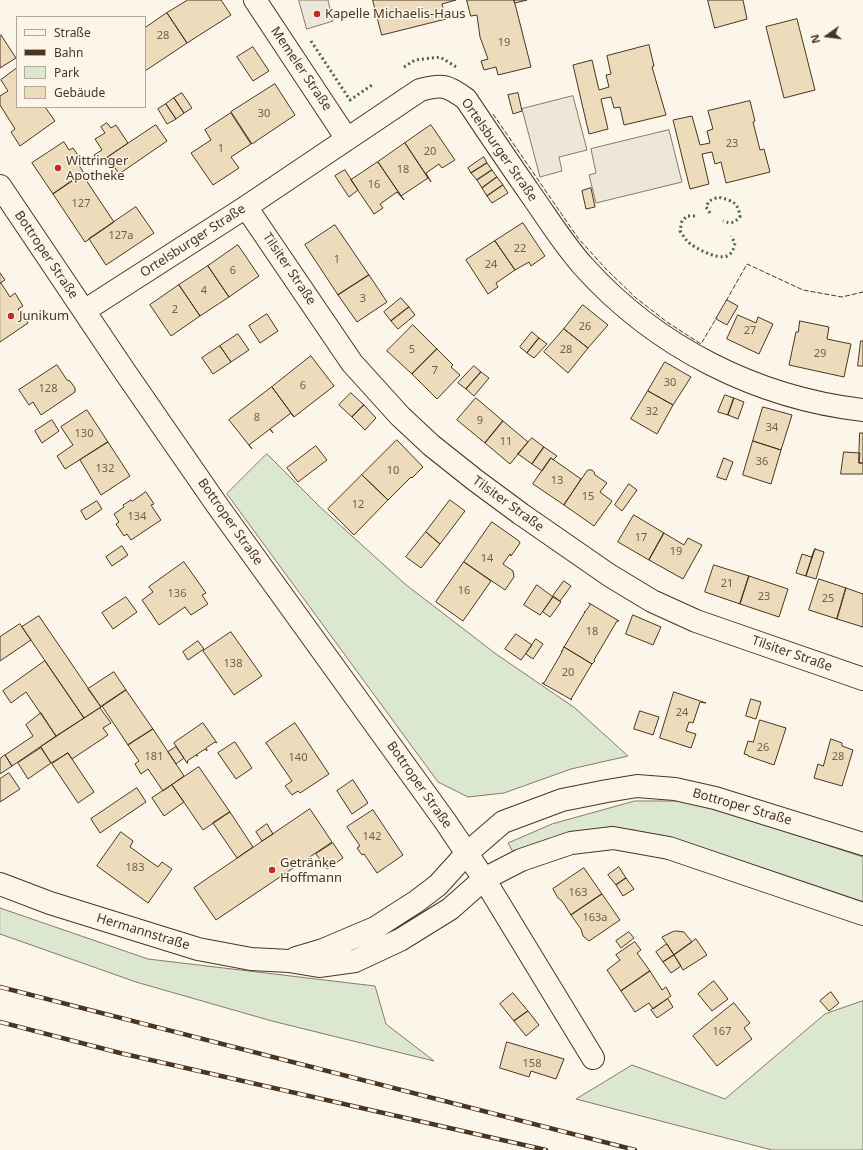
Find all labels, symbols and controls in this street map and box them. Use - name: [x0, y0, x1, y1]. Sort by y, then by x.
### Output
- place label: Kapelle Michaelis-Haus: [325, 6, 465, 22]
- marker: Kapelle Michaelis-Haus: [312, 9, 322, 19]
- legend: [16, 16, 146, 108]
- north arrow: [807, 16, 847, 56]
- text: Straße: [54, 24, 91, 41]
- street label: Memeler Straße: [267, 24, 335, 114]
- house number: 28: [157, 29, 169, 43]
- text: N: [807, 33, 823, 45]
- house number: 19: [498, 36, 510, 50]
- text: Bahn: [54, 44, 83, 61]
- text: Park: [54, 64, 79, 81]
- text: Gebäude: [54, 84, 105, 101]
- street label: Ortelsburger Straße: [458, 95, 540, 205]
- house number: 30: [258, 107, 270, 121]
- house number: 23: [726, 137, 738, 151]
- house number: 1: [218, 142, 224, 156]
- house number: 20: [424, 145, 436, 159]
- place label: Wittringer Apotheke: [66, 153, 128, 184]
- marker: Wittringer Apotheke: [53, 163, 63, 173]
- house number: 18: [397, 163, 409, 177]
- house number: 16: [368, 178, 380, 192]
- house number: 127: [72, 197, 90, 211]
- street label: Ortelsburger Straße: [137, 201, 249, 281]
- street label: Bottroper Straße: [11, 208, 81, 302]
- house number: 127a: [108, 229, 134, 243]
- street label: Tilsiter Straße: [259, 230, 319, 308]
- house number: 22: [514, 242, 526, 256]
- house number: 1: [334, 253, 340, 267]
- house number: 24: [485, 258, 497, 272]
- house number: 6: [230, 264, 236, 278]
- house number: 4: [201, 284, 207, 298]
- house number: 3: [360, 292, 366, 306]
- house number: 2: [172, 303, 178, 317]
- place label: Junikum: [19, 308, 69, 324]
- marker: Junikum: [6, 311, 16, 321]
- house number: 26: [579, 320, 591, 334]
- house number: 27: [744, 324, 756, 338]
- house number: 5: [409, 343, 415, 357]
- house number: 28: [560, 343, 572, 357]
- house number: 29: [814, 347, 826, 361]
- house number: 7: [432, 364, 438, 378]
- house number: 30: [664, 376, 676, 390]
- house number: 6: [300, 379, 306, 393]
- house number: 128: [39, 382, 57, 396]
- house number: 32: [646, 405, 658, 419]
- house number: 8: [254, 411, 260, 425]
- house number: 9: [477, 414, 483, 428]
- house number: 34: [766, 421, 778, 435]
- house number: 130: [75, 427, 93, 441]
- house number: 11: [500, 435, 512, 449]
- house number: 36: [756, 455, 768, 469]
- house number: 132: [96, 462, 114, 476]
- house number: 10: [387, 464, 399, 478]
- street label: Tilsiter Straße: [469, 473, 547, 535]
- house number: 13: [551, 474, 563, 488]
- street label: Bottroper Straße: [194, 476, 266, 568]
- house number: 15: [582, 490, 594, 504]
- house number: 12: [352, 498, 364, 512]
- house number: 134: [128, 510, 146, 524]
- house number: 17: [635, 531, 647, 545]
- house number: 19: [670, 545, 682, 559]
- house number: 14: [481, 552, 493, 566]
- house number: 21: [721, 577, 733, 591]
- house number: 16: [458, 584, 470, 598]
- house number: 136: [168, 587, 186, 601]
- house number: 23: [758, 590, 770, 604]
- house number: 25: [822, 592, 834, 606]
- house number: 18: [586, 625, 598, 639]
- street label: Tilsiter Straße: [750, 633, 834, 675]
- house number: 138: [224, 657, 242, 671]
- house number: 20: [562, 666, 574, 680]
- house number: 24: [676, 706, 688, 720]
- street label: Bottroper Straße: [383, 739, 455, 831]
- house number: 26: [757, 741, 769, 755]
- house number: 181: [145, 750, 163, 764]
- house number: 28: [832, 750, 844, 764]
- house number: 140: [289, 751, 307, 765]
- street label: Bottroper Straße: [691, 785, 793, 829]
- house number: 142: [363, 830, 381, 844]
- place label: Getränke Hoffmann: [280, 855, 342, 886]
- house number: 183: [126, 861, 144, 875]
- marker: Getränke Hoffmann: [267, 865, 277, 875]
- house number: 163: [569, 886, 587, 900]
- street label: Hermannstraße: [94, 910, 192, 954]
- house number: 163a: [582, 911, 608, 925]
- house number: 167: [713, 1025, 731, 1039]
- house number: 158: [523, 1057, 541, 1071]

